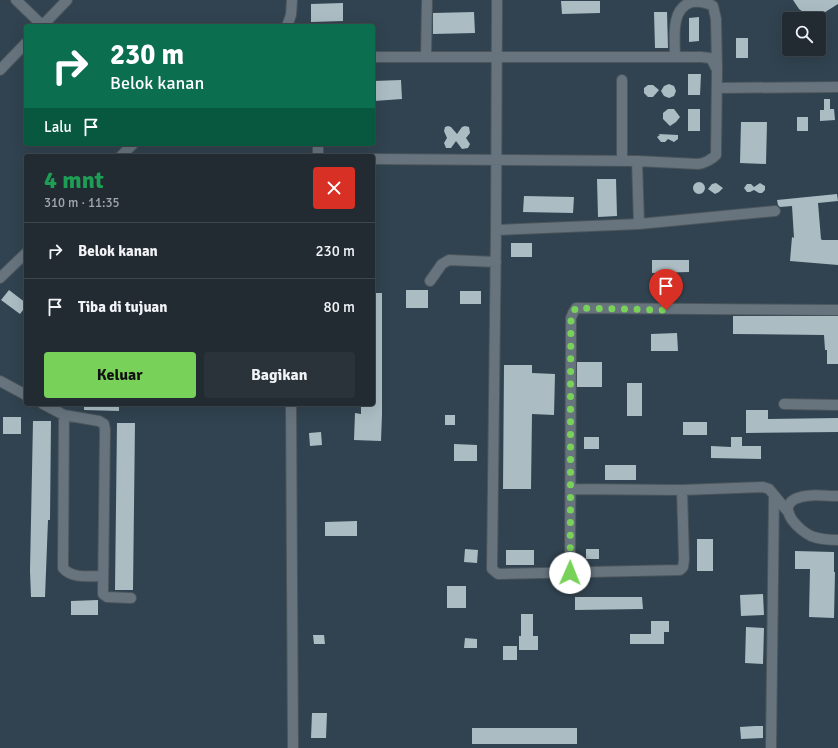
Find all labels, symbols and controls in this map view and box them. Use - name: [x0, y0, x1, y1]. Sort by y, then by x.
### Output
- map controls: [782, 12, 826, 56]
- button: search: [782, 12, 826, 56]
- text: 230 m: [110, 38, 184, 72]
- icon: right: [44, 40, 96, 92]
- text: Belok kanan: [110, 72, 204, 94]
- icon: arrive: [80, 116, 102, 138]
- text: Lalu: [44, 118, 72, 136]
- text: 4 mnt: [44, 165, 104, 195]
- button: close: [313, 167, 355, 209]
- text: 310 m · 11:35: [44, 195, 120, 211]
- icon: right: [44, 240, 66, 262]
- text: Belok kanan: [78, 242, 158, 260]
- text: 230 m: [315, 242, 355, 260]
- pin: [649, 269, 683, 310]
- icon: arrive: [655, 275, 677, 297]
- icon: arrive: [44, 296, 66, 318]
- text: Tiba di tujuan: [78, 298, 168, 316]
- text: 80 m: [324, 298, 355, 316]
- button: Keluar: [44, 352, 196, 398]
- button: Bagikan: [204, 352, 355, 398]
- position arrow: [549, 552, 591, 594]

